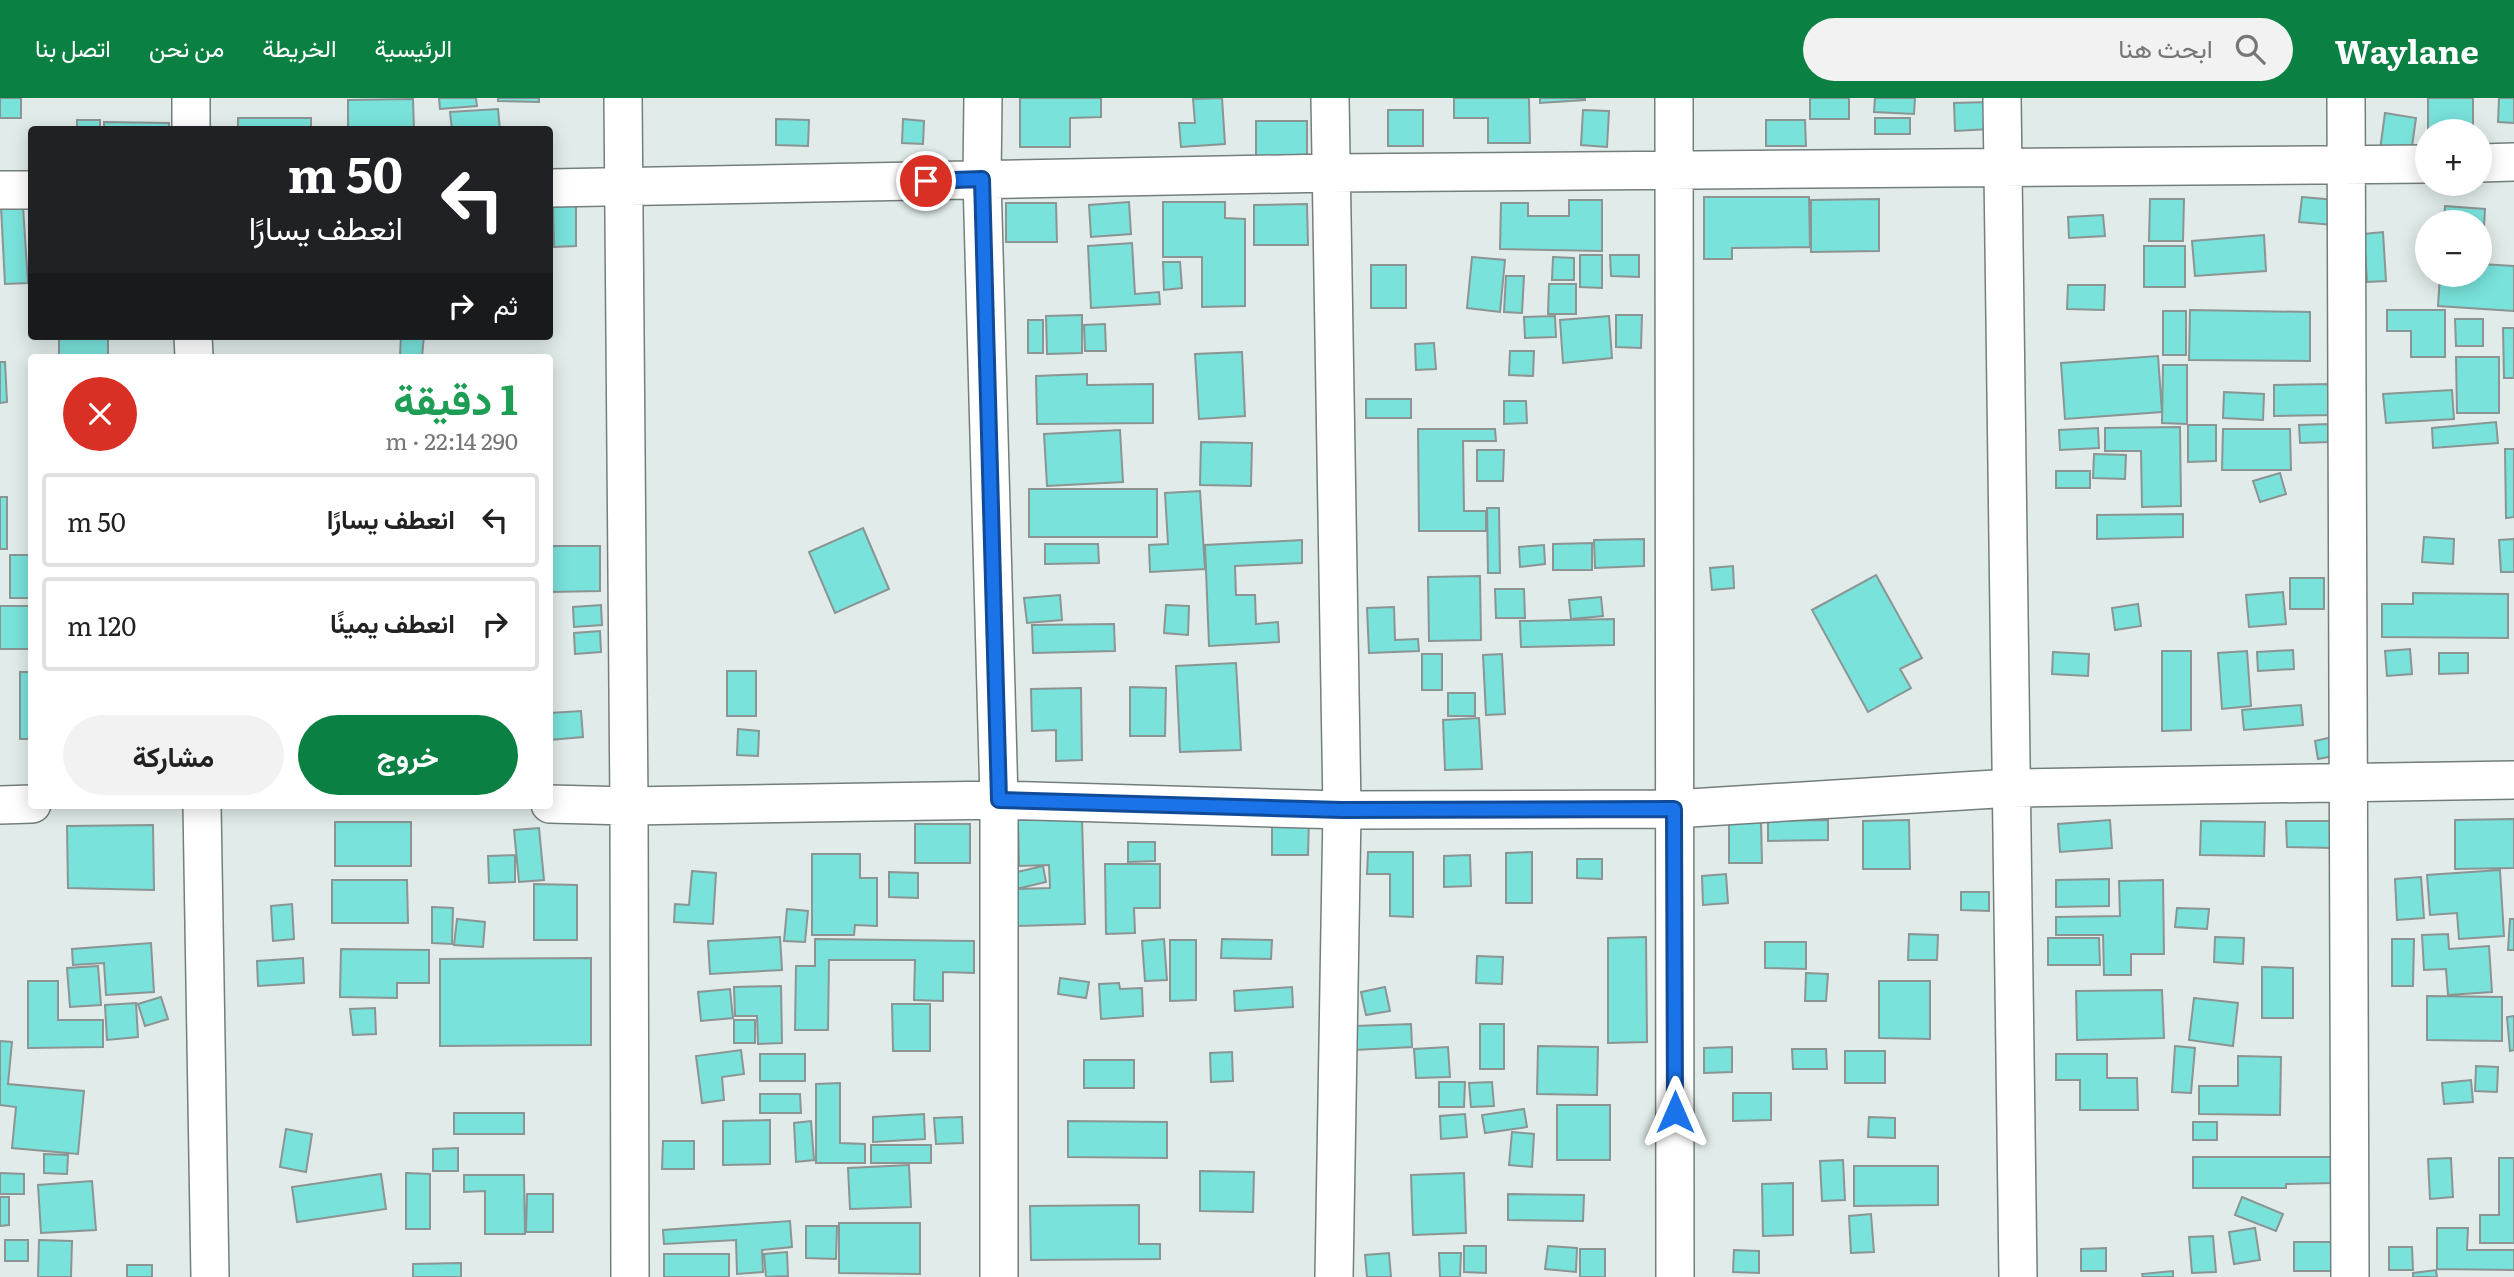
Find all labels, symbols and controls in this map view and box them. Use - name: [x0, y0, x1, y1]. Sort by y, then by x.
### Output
- search box: [1803, 18, 2293, 81]
- text: Waylane: [2335, 25, 2479, 74]
- text: ابحث هنا: [2118, 27, 2213, 66]
- text: اتصل بنا: [35, 29, 111, 64]
- text: من نحن: [149, 29, 224, 64]
- text: الخريطة: [262, 29, 337, 64]
- text: الرئيسية: [375, 29, 452, 64]
- icon: search: [2231, 30, 2269, 68]
- map controls: [2415, 119, 2492, 287]
- button: +: [2415, 119, 2492, 196]
- text: 50 m: [287, 135, 403, 208]
- pin: [896, 151, 956, 211]
- icon: left: [427, 154, 518, 245]
- icon: arrive: [907, 162, 945, 200]
- text: انعطف يسارًا: [249, 202, 403, 250]
- button: −: [2415, 210, 2492, 287]
- text: ثم: [494, 284, 518, 323]
- icon: right: [442, 287, 480, 325]
- text: 1 دقيقة: [393, 366, 518, 428]
- button: close: [63, 377, 137, 451]
- text: 290 m · 22:14: [385, 423, 518, 457]
- text: انعطف يسارًا: [327, 498, 455, 537]
- text: 50 m: [67, 501, 126, 540]
- icon: left: [476, 501, 514, 539]
- text: انعطف يمينًا: [330, 602, 455, 641]
- text: 120 m: [67, 605, 136, 644]
- icon: right: [476, 605, 514, 643]
- button: مشاركة: [63, 715, 284, 795]
- button: خروج: [298, 715, 518, 795]
- position arrow: [1638, 1075, 1712, 1149]

